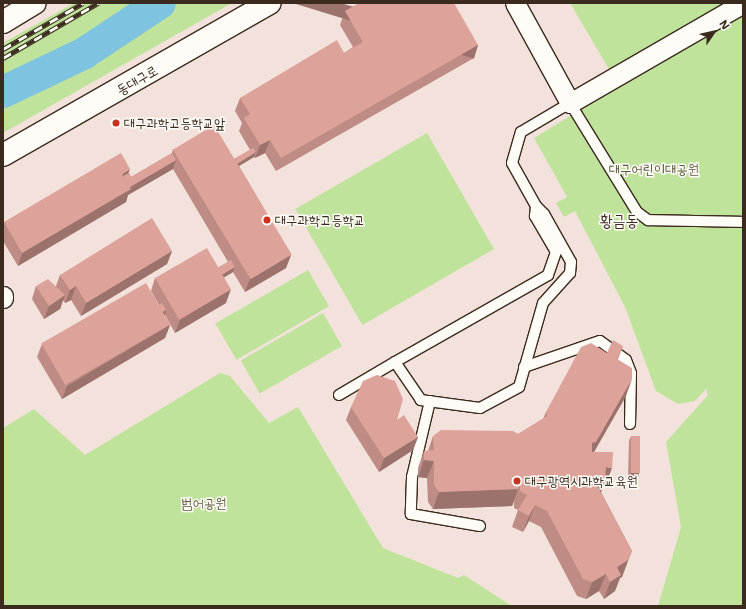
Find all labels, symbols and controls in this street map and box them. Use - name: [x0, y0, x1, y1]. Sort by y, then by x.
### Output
- north arrow: [694, 12, 734, 52]
- text: N: [716, 17, 733, 33]
- street label: 동대구로: [113, 61, 161, 99]
- place label: 대구과학고등학교앞: [124, 115, 225, 131]
- marker: 대구과학고등학교앞: [111, 118, 121, 128]
- park label: 대구어린이대공원: [609, 161, 699, 177]
- district label: 황금동: [600, 211, 638, 231]
- place label: 대구과학고등학교: [275, 212, 365, 228]
- marker: 대구과학고등학교: [262, 215, 272, 225]
- place label: 대구광역시과학교육원: [525, 473, 638, 489]
- marker: 대구광역시과학교육원: [512, 476, 522, 486]
- park label: 범어공원: [181, 495, 227, 511]

